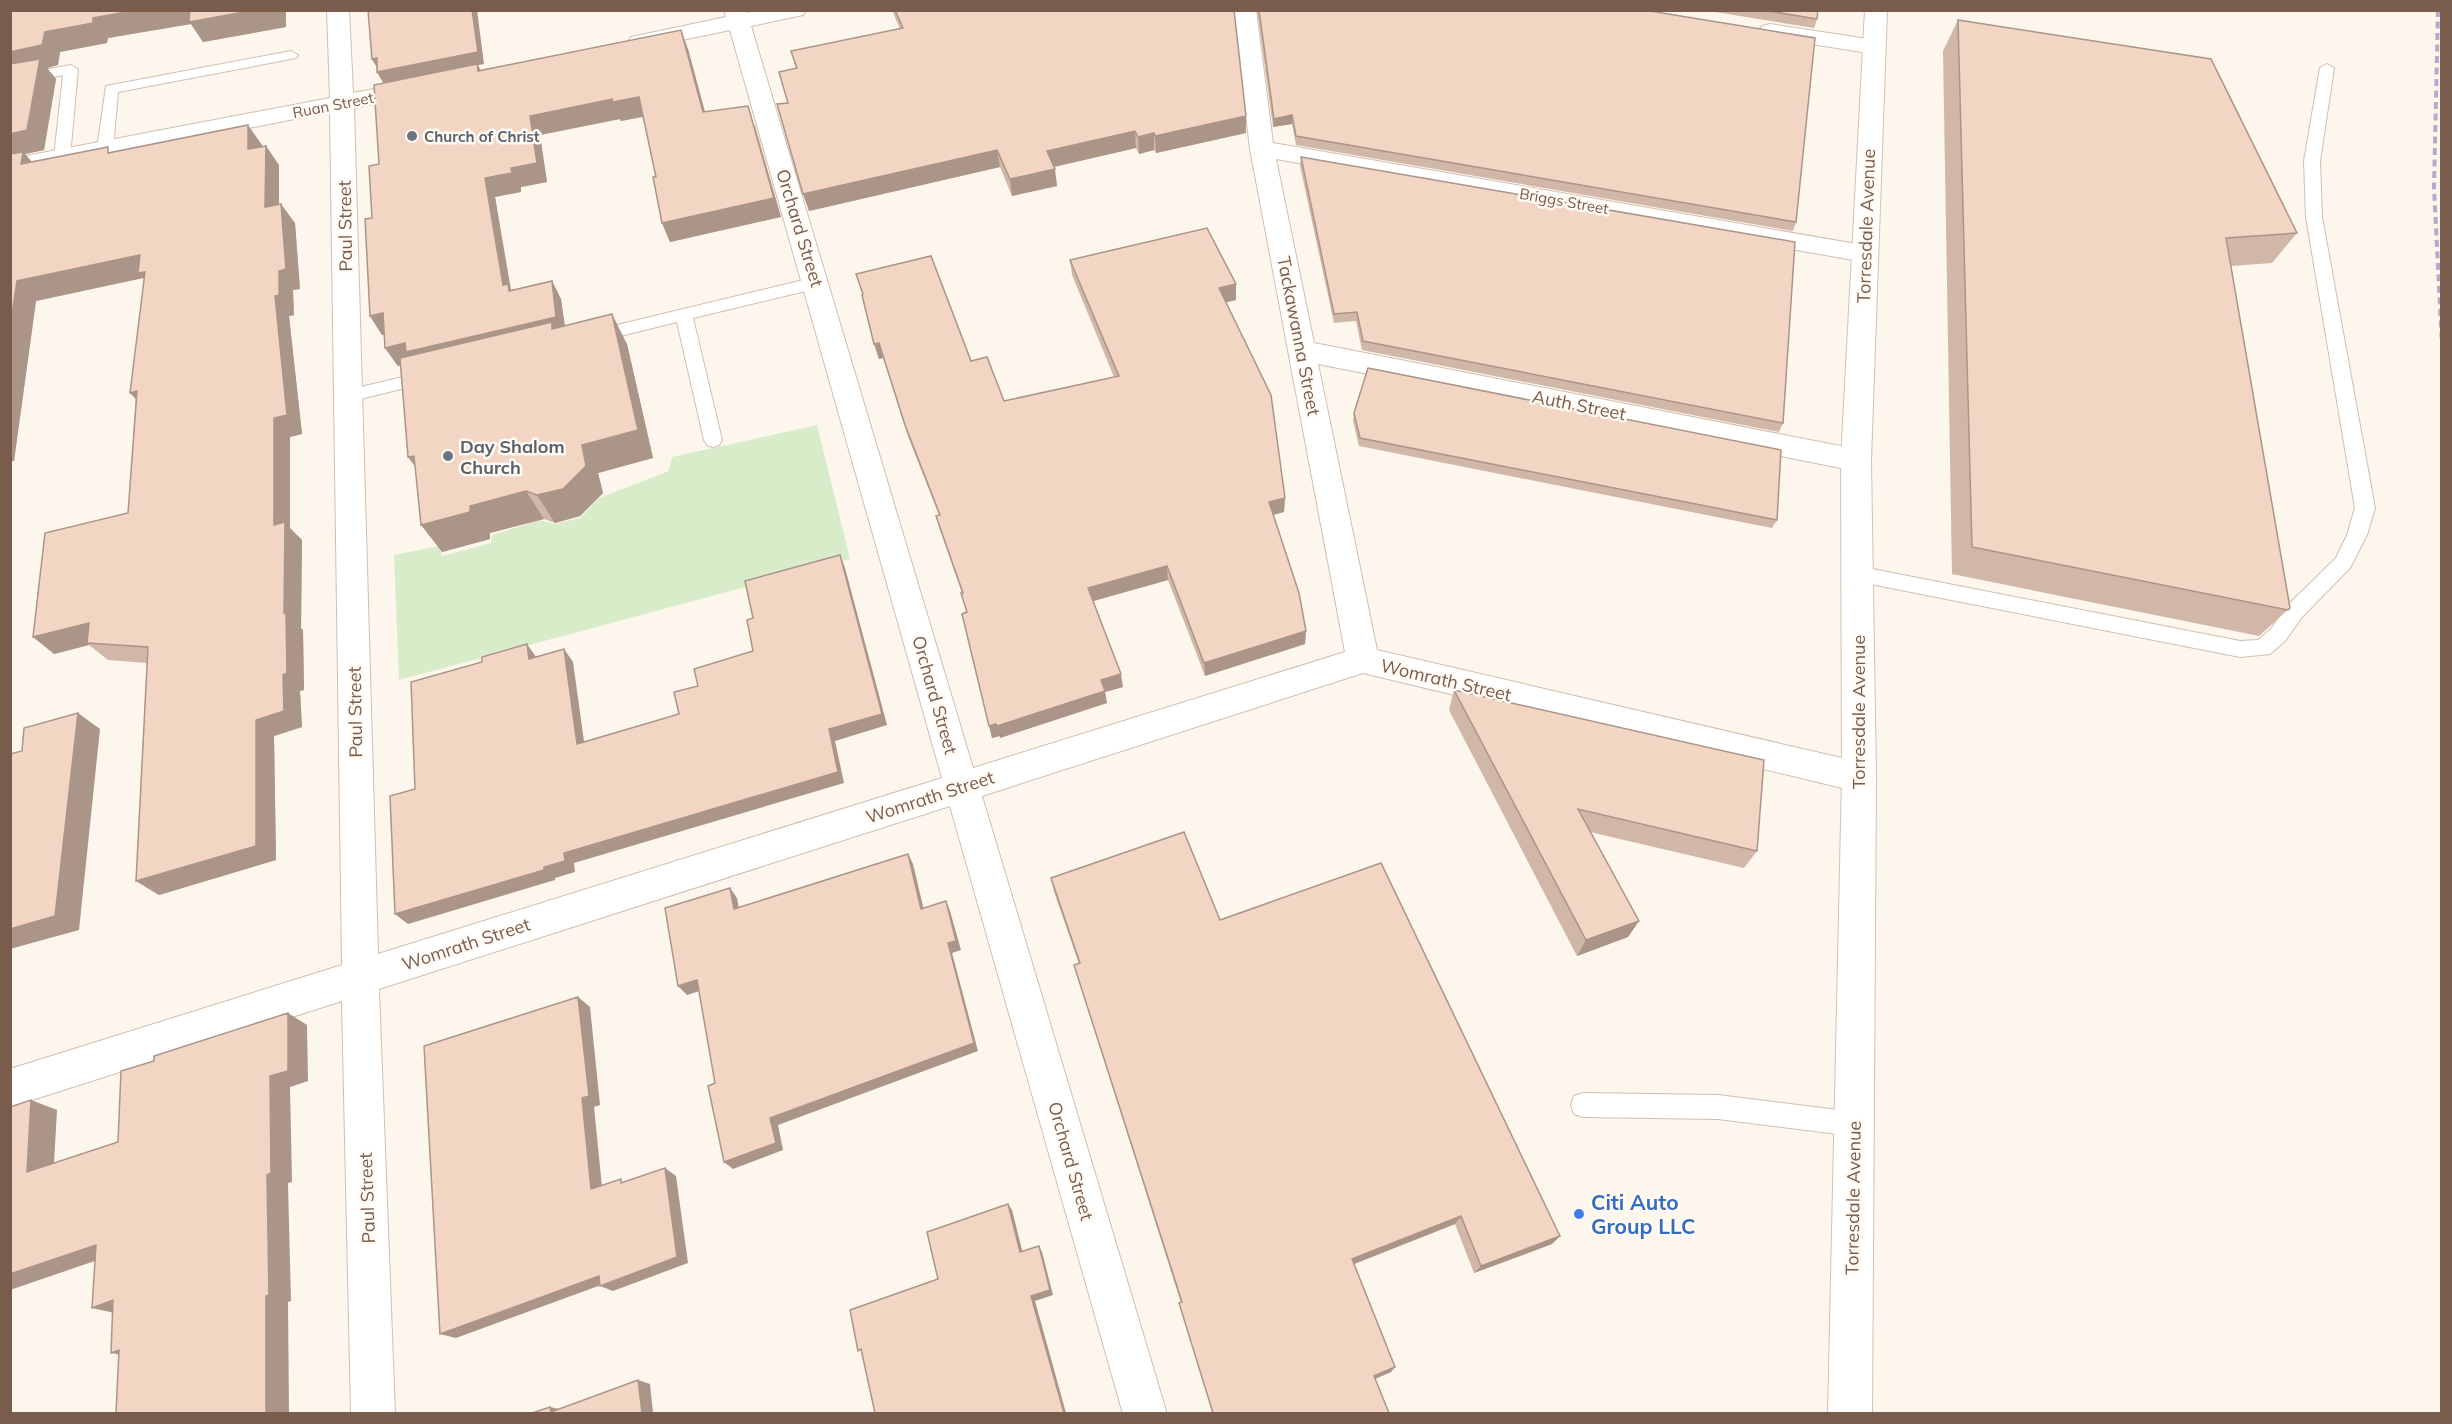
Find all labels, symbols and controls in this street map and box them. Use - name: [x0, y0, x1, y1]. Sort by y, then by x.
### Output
- street label: Ruan Street: [291, 88, 375, 122]
- place label: Church of Christ: [424, 127, 540, 146]
- marker: Church of Christ: [405, 129, 419, 143]
- street label: Torresdale Avenue: [1852, 148, 1880, 304]
- street label: Orchard Street: [771, 166, 829, 290]
- street label: Paul Street: [333, 180, 357, 272]
- street label: Briggs Street: [1518, 184, 1610, 218]
- street label: Tackawanna Street: [1272, 254, 1326, 418]
- street label: Auth Street: [1530, 385, 1628, 425]
- place label: Day Shalom Church: [460, 435, 565, 479]
- marker: Day Shalom Church: [441, 449, 455, 463]
- street label: Orchard Street: [907, 633, 963, 757]
- street label: Torresdale Avenue: [1847, 635, 1870, 789]
- street label: Womrath Street: [1378, 654, 1514, 706]
- street label: Paul Street: [343, 666, 367, 758]
- street label: Womrath Street: [863, 765, 997, 829]
- street label: Womrath Street: [399, 912, 533, 976]
- street label: Orchard Street: [1043, 1099, 1099, 1223]
- street label: Torresdale Avenue: [1840, 1121, 1866, 1275]
- street label: Paul Street: [354, 1152, 380, 1244]
- place label: Citi Auto Group LLC: [1591, 1189, 1695, 1239]
- marker: Citi Auto Group LLC: [1572, 1207, 1586, 1221]

